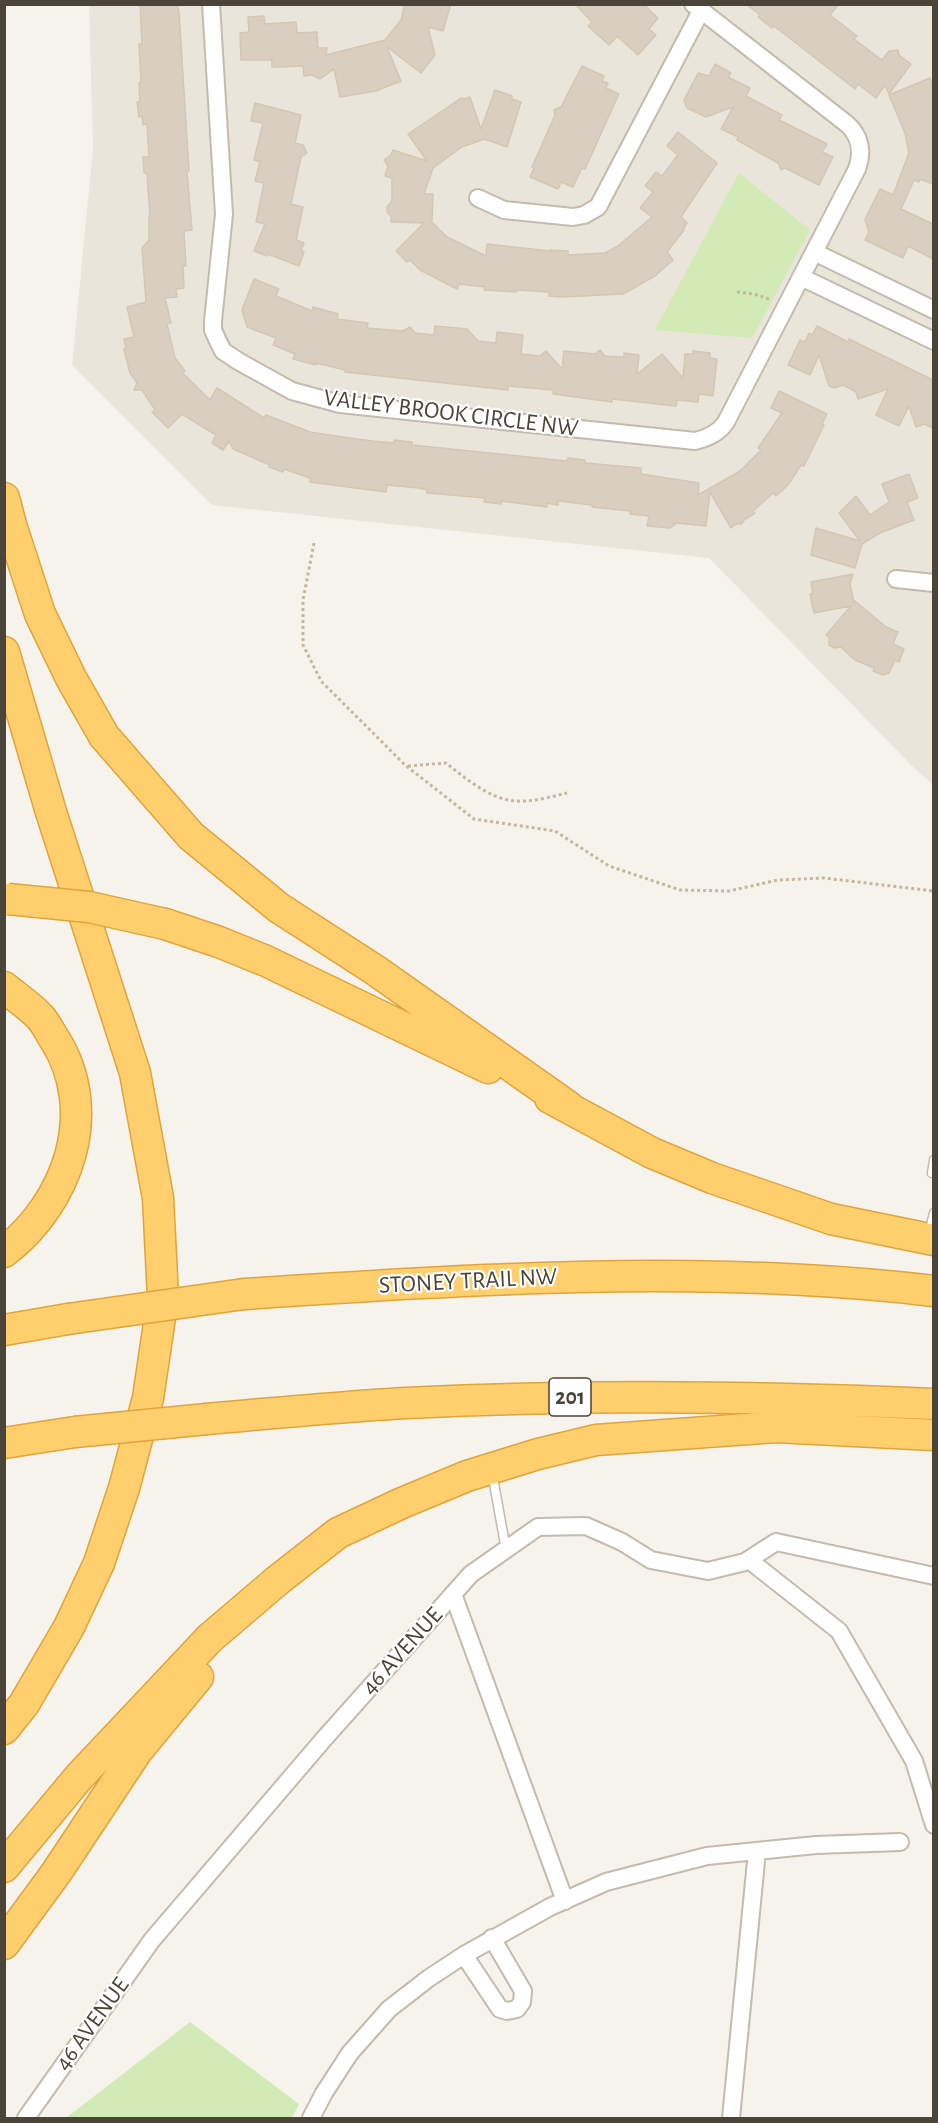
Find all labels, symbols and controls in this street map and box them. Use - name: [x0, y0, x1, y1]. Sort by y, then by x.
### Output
- street label: VALLEY BROOK CIRCLE NW: [322, 383, 580, 443]
- street label: STONEY TRAIL NW: [378, 1262, 558, 1300]
- road number: 201: [549, 1378, 591, 1416]
- street label: 46 AVENUE: [355, 1601, 449, 1701]
- street label: 46 AVENUE: [49, 1972, 135, 2076]

